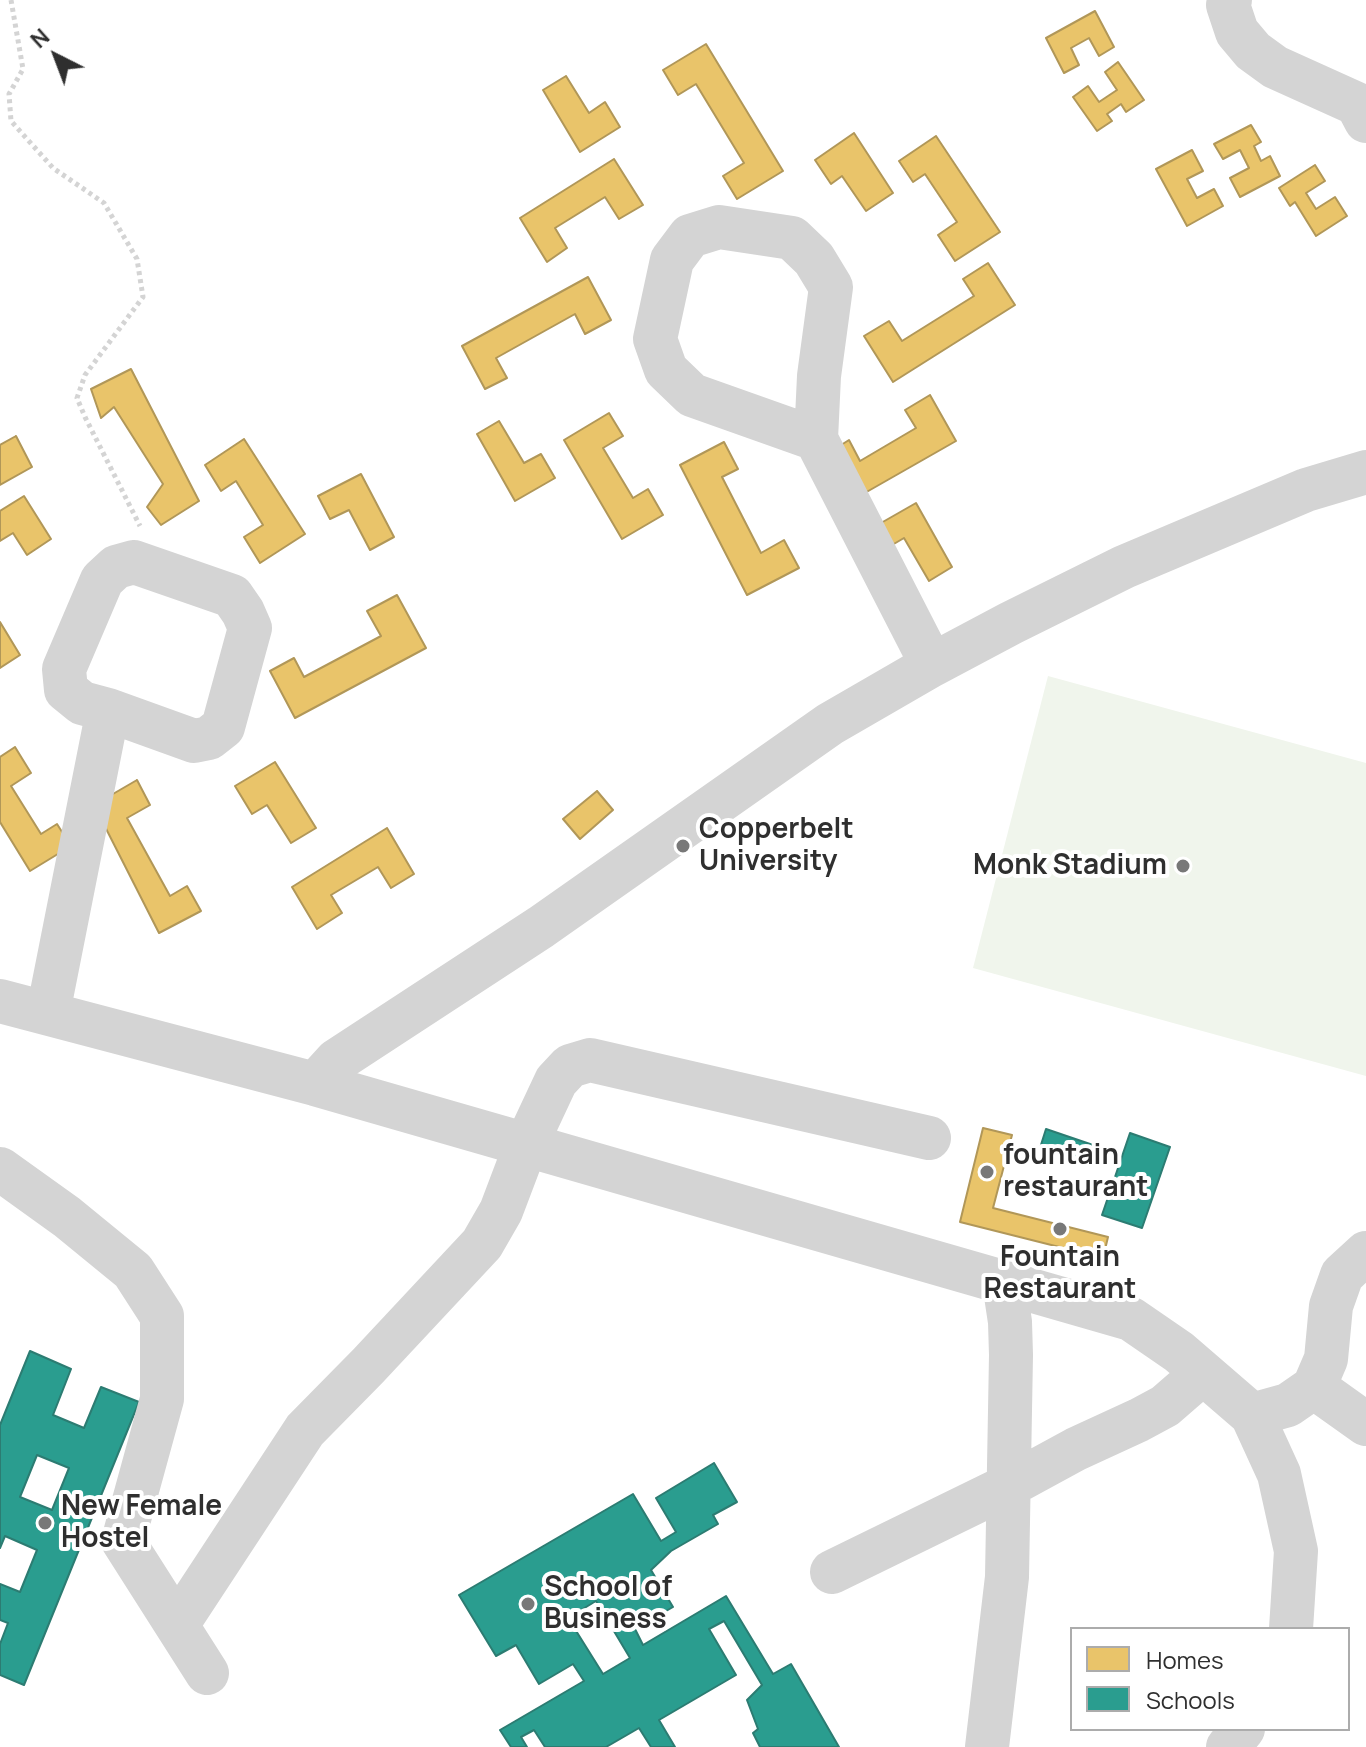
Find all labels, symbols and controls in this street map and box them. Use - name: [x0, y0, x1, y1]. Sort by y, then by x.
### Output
- north arrow: [16, 16, 96, 96]
- text: N: [24, 22, 56, 55]
- place label: Copperbelt University: [699, 813, 854, 879]
- marker: Copperbelt University: [674, 837, 692, 855]
- place label: Monk Stadium: [973, 849, 1167, 883]
- marker: Monk Stadium: [1174, 857, 1192, 875]
- place label: fountain restaurant: [1003, 1139, 1148, 1205]
- marker: fountain restaurant: [978, 1163, 996, 1181]
- marker: Fountain Restaurant: [1051, 1220, 1069, 1238]
- place label: Fountain Restaurant: [984, 1241, 1136, 1307]
- place label: New Female Hostel: [61, 1490, 222, 1556]
- marker: New Female Hostel: [36, 1514, 54, 1532]
- place label: School of Business: [544, 1571, 672, 1637]
- marker: School of Business: [519, 1595, 537, 1613]
- legend: [1070, 1627, 1350, 1731]
- text: Homes: [1146, 1643, 1224, 1676]
- text: Schools: [1146, 1683, 1235, 1716]

